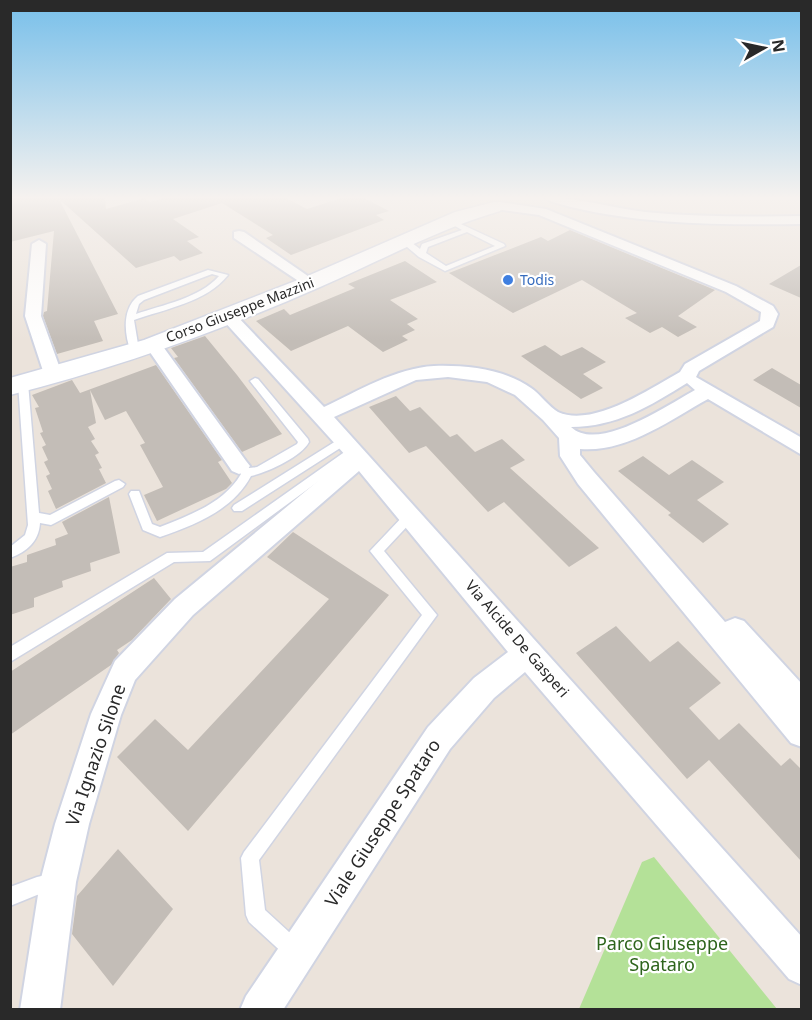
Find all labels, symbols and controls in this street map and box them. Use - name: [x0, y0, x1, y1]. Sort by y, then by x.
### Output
- north arrow: [734, 18, 794, 78]
- text: N: [767, 38, 791, 54]
- place label: Todis: [520, 270, 554, 289]
- street label: Corso Giuseppe Mazzini: [163, 272, 317, 347]
- marker: Todis: [501, 273, 515, 287]
- street label: Via Alcide De Gasperi: [461, 576, 574, 701]
- street label: Via Ignazio Silone: [60, 680, 131, 829]
- street label: Viale Giuseppe Spataro: [319, 734, 445, 911]
- park label: Parco Giuseppe Spataro: [596, 931, 728, 976]

